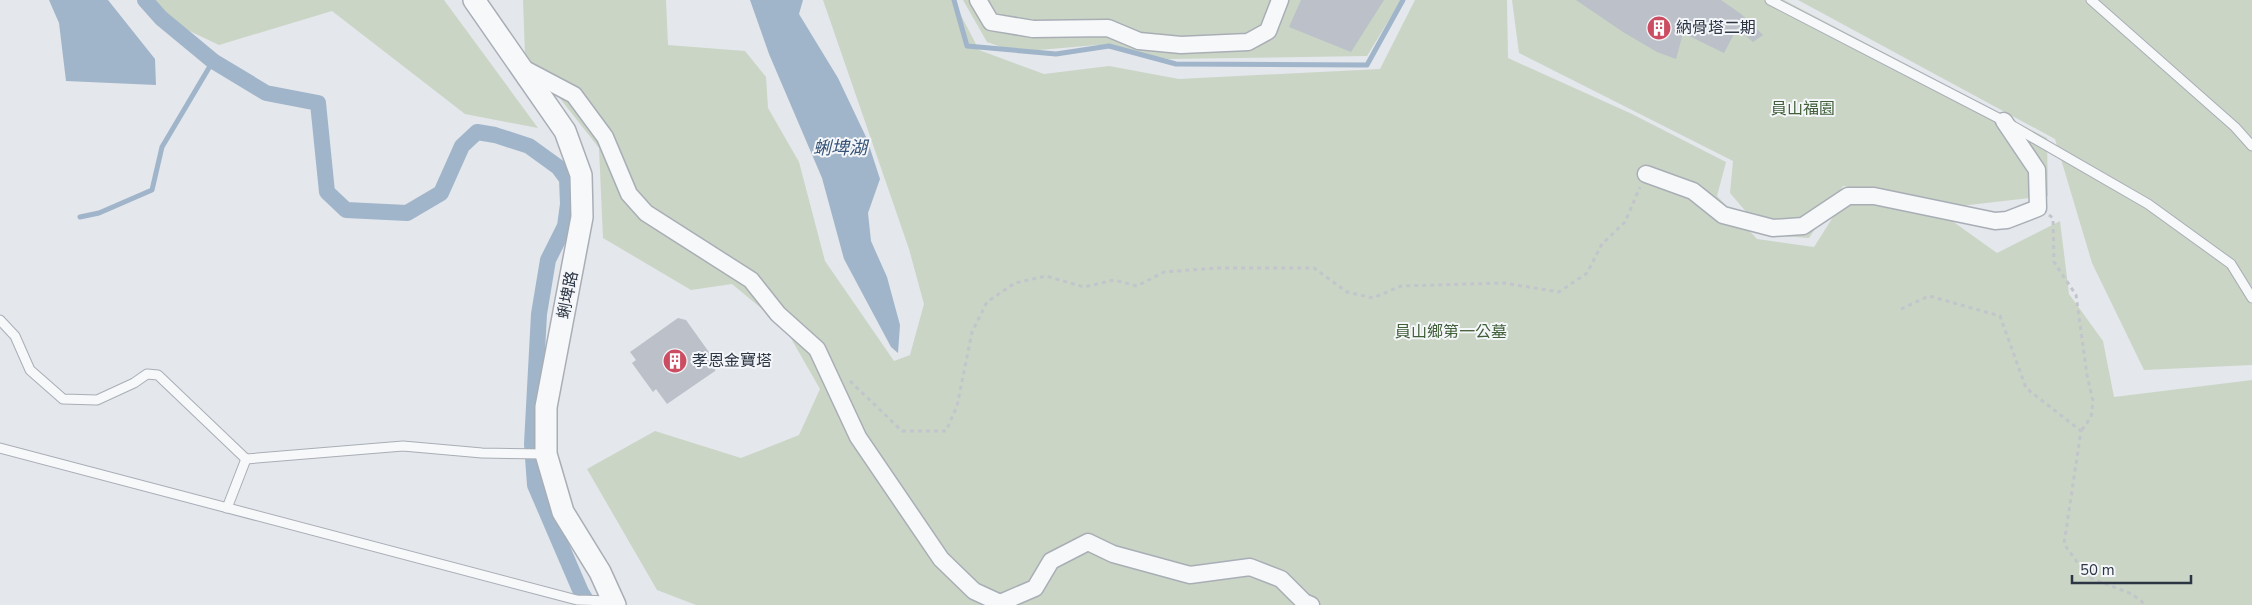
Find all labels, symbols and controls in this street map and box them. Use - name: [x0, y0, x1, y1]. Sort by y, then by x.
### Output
- building icon: 納骨塔二期: [1646, 15, 1672, 41]
- place label: 納骨塔二期: [1676, 17, 1756, 39]
- park label: 員山福園: [1771, 98, 1835, 120]
- water label: 蜊埤湖: [813, 136, 870, 160]
- street label: 蜊埤路: [553, 269, 583, 321]
- park label: 員山鄉第一公墓: [1395, 321, 1507, 343]
- building icon: 孝恩金寶塔: [662, 348, 688, 374]
- place label: 孝恩金寶塔: [692, 350, 772, 372]
- scale bar: [2072, 552, 2191, 584]
- text: 50 m: [2080, 560, 2115, 580]

